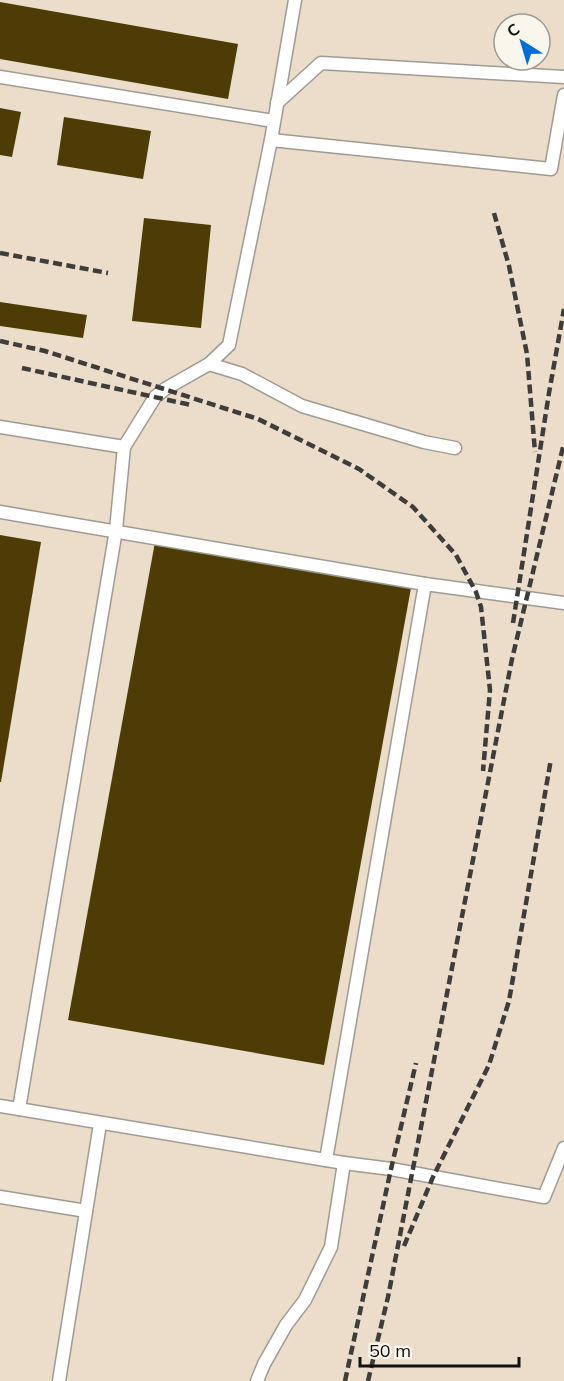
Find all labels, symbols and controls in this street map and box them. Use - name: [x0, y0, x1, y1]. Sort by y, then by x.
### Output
- north arrow: [492, 12, 552, 72]
- text: С: [503, 19, 523, 41]
- scale bar: [360, 1330, 519, 1368]
- text: 50 m: [369, 1339, 411, 1362]

